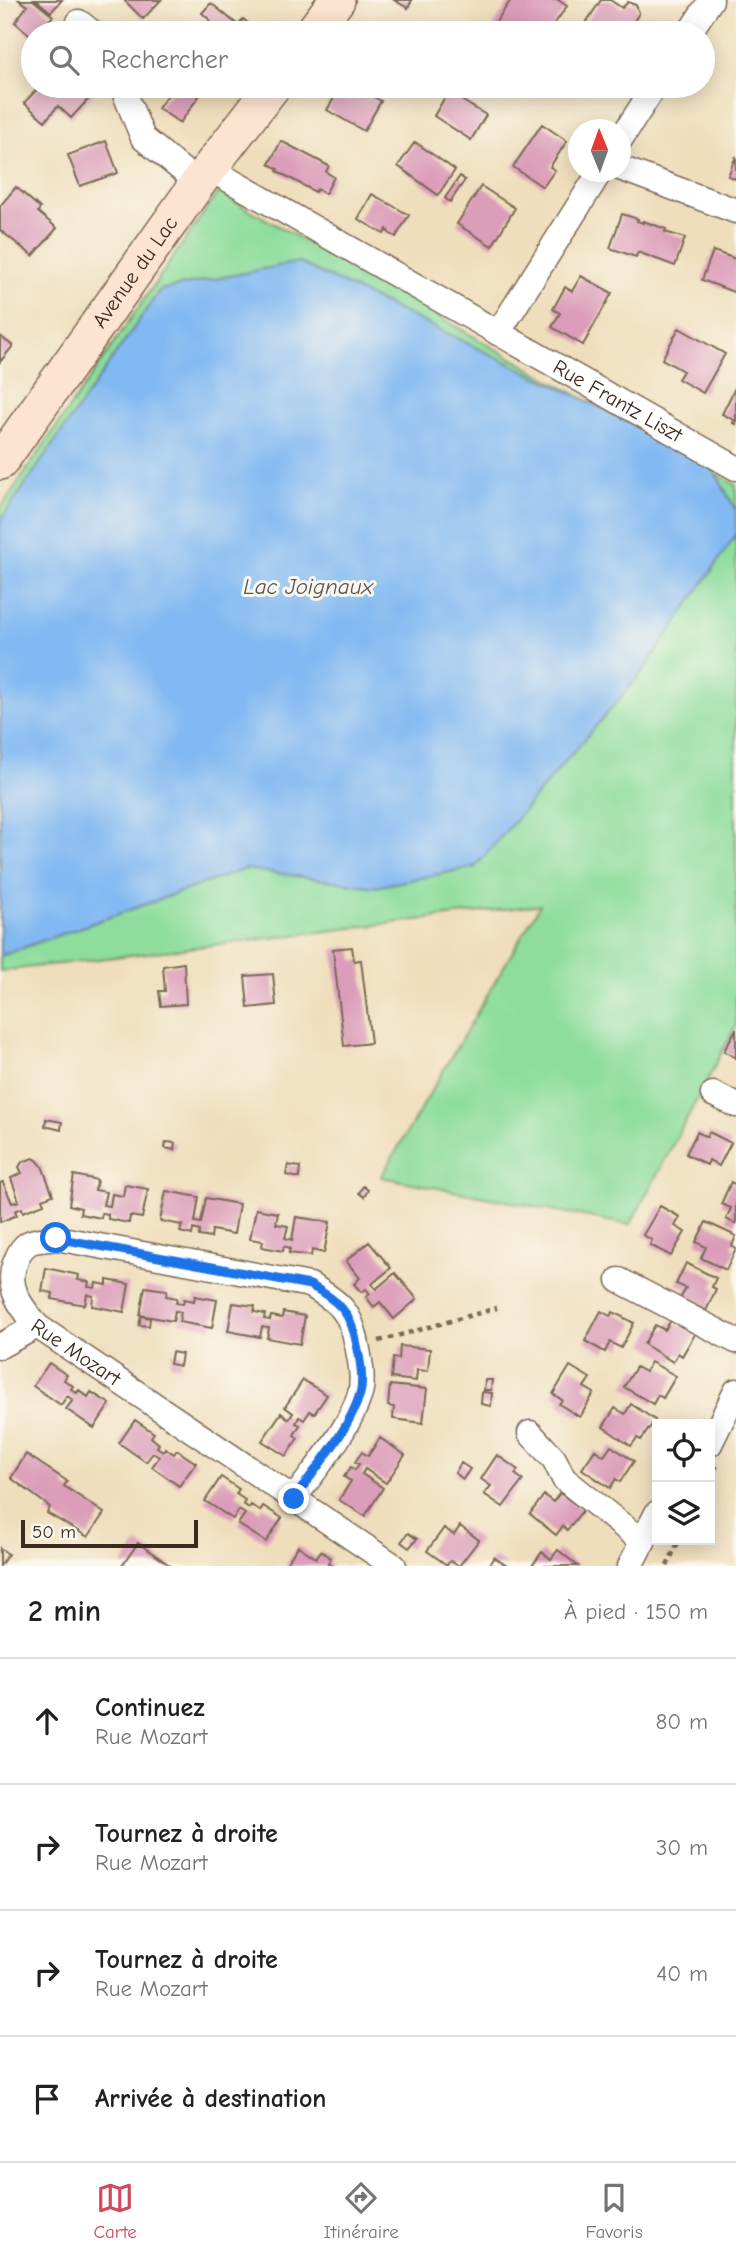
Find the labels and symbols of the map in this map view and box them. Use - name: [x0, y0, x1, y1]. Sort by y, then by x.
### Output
- north arrow: [568, 119, 631, 182]
- street label: Avenue du Lac: [87, 212, 183, 332]
- street label: Rue Frantz Liszt: [549, 355, 687, 447]
- water label: Lac Joignaux: [243, 573, 375, 600]
- route start: [40, 1222, 71, 1253]
- street label: Rue Mozart: [27, 1314, 126, 1391]
- route end: [278, 1483, 309, 1514]
- scale bar: [21, 1517, 198, 1549]

